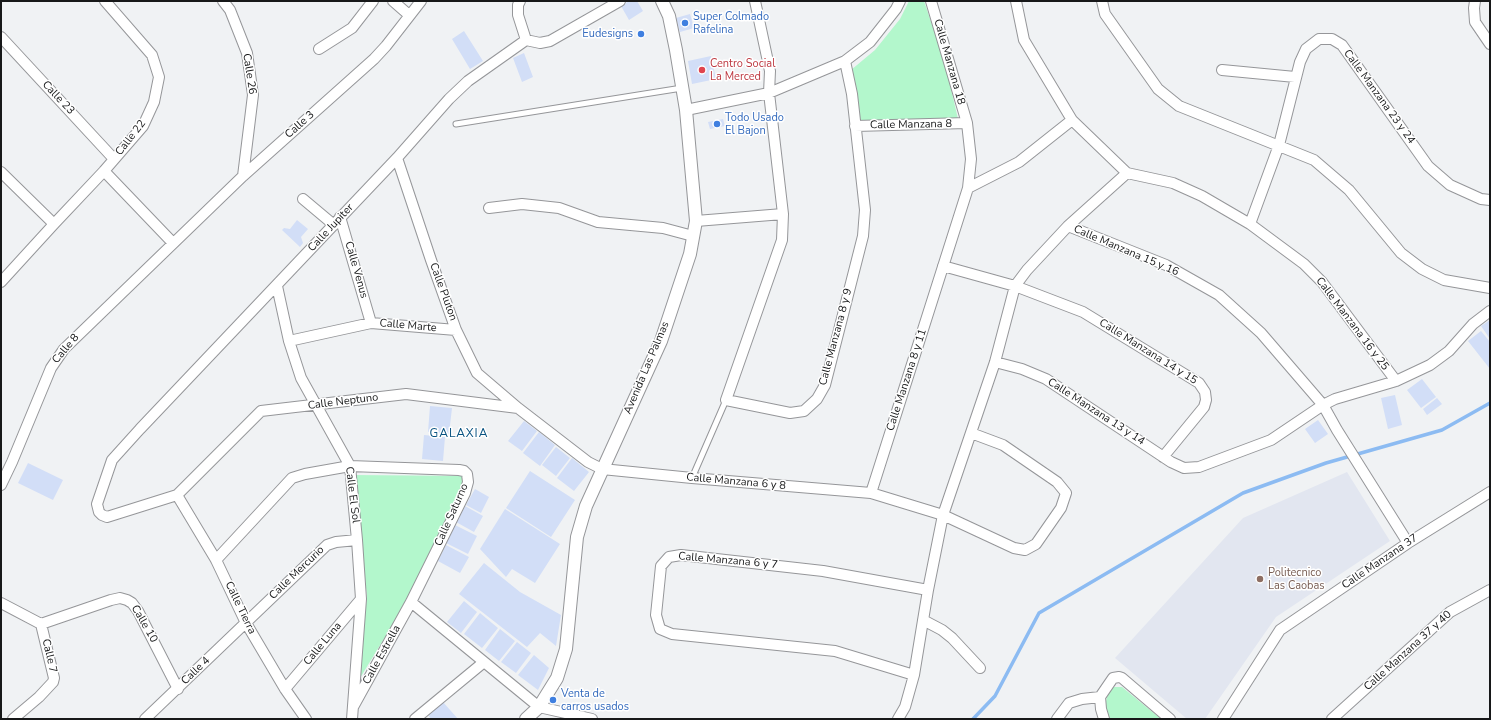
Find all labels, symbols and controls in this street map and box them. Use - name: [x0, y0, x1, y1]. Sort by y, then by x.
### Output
- place label: Super Colmado Rafelina: [693, 10, 769, 36]
- marker: Super Colmado Rafelina: [680, 18, 690, 28]
- street label: Calle Manzana 18: [930, 18, 968, 106]
- place label: Eudesigns: [582, 27, 633, 41]
- marker: Eudesigns: [636, 29, 646, 39]
- street label: Calle Manzana 23 y 24: [1340, 47, 1418, 147]
- street label: Calle 26: [239, 53, 259, 95]
- place label: Centro Social La Merced: [710, 57, 775, 83]
- marker: Centro Social La Merced: [697, 65, 707, 75]
- street label: Calle 23: [39, 78, 77, 118]
- street label: Calle 3: [283, 108, 317, 142]
- place label: Todo Usado El Bajon: [725, 111, 784, 137]
- street label: Calle 22: [113, 118, 149, 158]
- street label: Calle Manzana 8: [870, 118, 952, 132]
- marker: Todo Usado El Bajon: [712, 119, 722, 129]
- street label: Calle Jupiter: [306, 201, 356, 255]
- street label: Calle Manzana 15 y 16: [1071, 223, 1181, 279]
- street label: Calle Venus: [342, 240, 370, 300]
- street label: Calle Pluton: [426, 261, 460, 323]
- street label: Calle Manzana 16 y 25: [1313, 275, 1391, 373]
- street label: Calle Manzana 8 y 9: [817, 287, 855, 387]
- street label: Calle Manzana 14 y 15: [1097, 316, 1199, 388]
- street label: Calle Marte: [379, 317, 437, 335]
- street label: Avenida Las Palmas: [622, 320, 672, 416]
- street label: Calle Manzana 8 y 11: [884, 327, 930, 433]
- street label: Calle 8: [50, 331, 82, 367]
- street label: Calle Manzana 13 y 14: [1045, 376, 1147, 448]
- street label: Calle Neptuno: [307, 391, 379, 413]
- district label: GALAXIA: [430, 427, 488, 441]
- street label: Calle El Sol: [342, 466, 362, 524]
- street label: Calle Manzana 6 y 8: [686, 471, 786, 493]
- street label: Calle Saturno: [432, 482, 472, 548]
- street label: Calle Manzana 37: [1340, 532, 1420, 592]
- street label: Calle Mercurio: [267, 544, 327, 602]
- street label: Calle Manzana 6 y 7: [678, 550, 778, 572]
- place label: Politecnico Las Caobas: [1268, 566, 1325, 592]
- marker: Politecnico Las Caobas: [1255, 574, 1265, 584]
- street label: Calle Tierra: [222, 580, 258, 636]
- street label: Calle 10: [128, 603, 160, 645]
- street label: Calle Manzana 37 y 40: [1362, 608, 1454, 694]
- street label: Calle Luna: [301, 620, 345, 668]
- street label: Calle Estrella: [360, 623, 404, 687]
- street label: Calle 7: [39, 638, 59, 674]
- street label: Calle 4: [179, 654, 213, 688]
- place label: Venta de carros usados: [561, 687, 629, 713]
- marker: Venta de carros usados: [548, 695, 558, 705]

